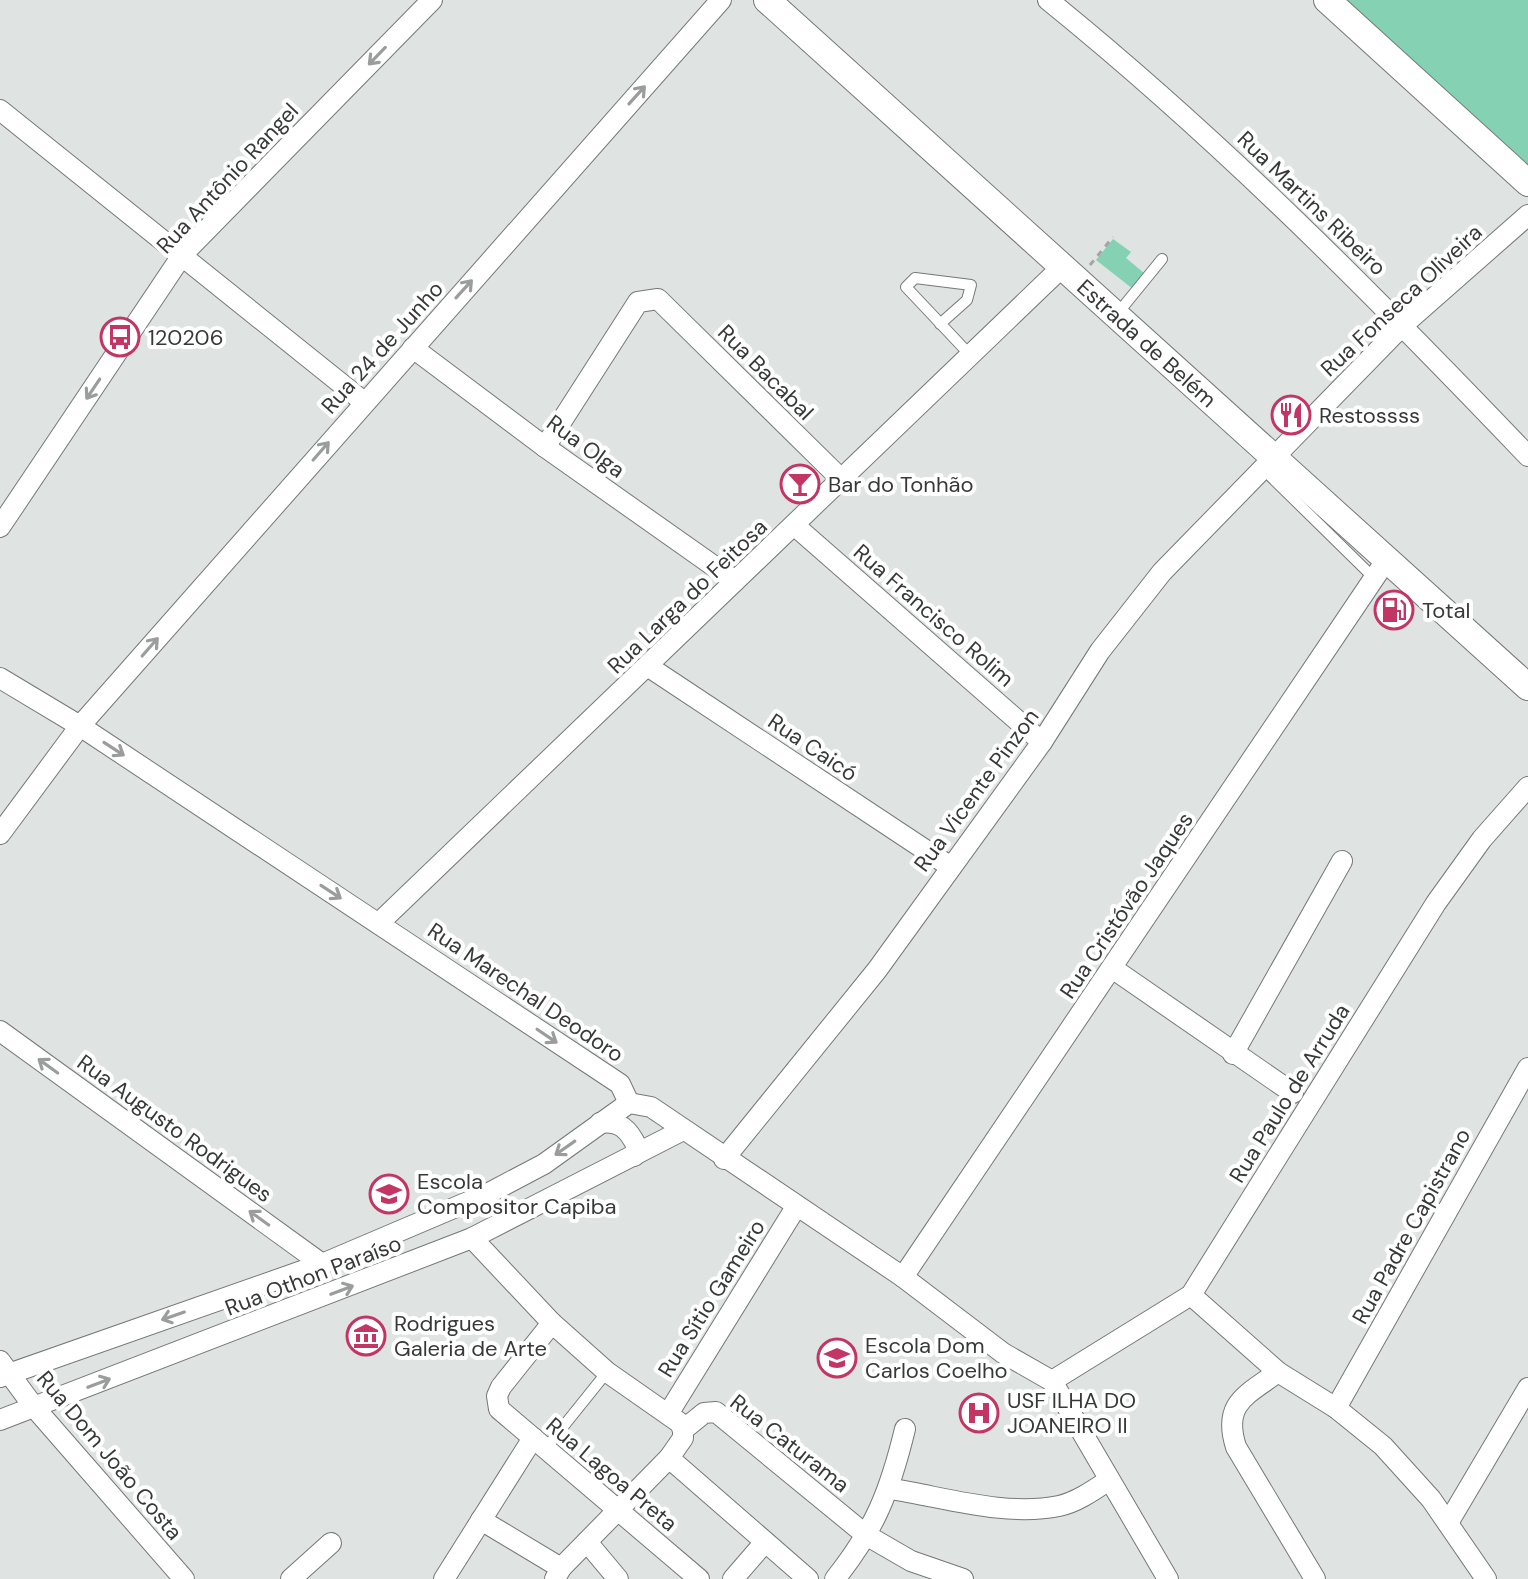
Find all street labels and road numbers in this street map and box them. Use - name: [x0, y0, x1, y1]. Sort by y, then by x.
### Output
- street label: Rua Antônio Rangel: [150, 97, 305, 260]
- street label: Rua Martins Ribeiro: [1231, 125, 1392, 282]
- street label: Rua Fonseca Oliveira: [1314, 218, 1488, 383]
- street label: Estrada de Belém: [1071, 273, 1223, 414]
- street label: Rua 24 de Junho: [315, 275, 450, 420]
- street label: Rua Bacabal: [712, 318, 820, 426]
- street label: Rua Olga: [541, 408, 631, 484]
- street label: Rua Larga do Feitosa: [601, 513, 773, 680]
- street label: Rua Francisco Rolim: [847, 538, 1020, 693]
- street label: Rua Vicente Pinzon: [908, 703, 1045, 877]
- street label: Rua Caicó: [762, 707, 863, 788]
- street label: Rua Cristóvão Jaques: [1053, 806, 1200, 1004]
- street label: Rua Marechal Deodoro: [422, 916, 629, 1069]
- street label: Rua Paulo de Arruda: [1223, 998, 1356, 1188]
- street label: Rua Augusto Rodrigues: [71, 1048, 278, 1209]
- street label: Rua Padre Capistrano: [1346, 1123, 1477, 1329]
- street label: Rua Sítio Gameiro: [651, 1214, 772, 1383]
- street label: Rua Othon Paraíso: [221, 1228, 406, 1322]
- street label: Rua Dom João Costa: [30, 1365, 189, 1546]
- street label: Rua Caturama: [724, 1388, 855, 1499]
- street label: Rua Lagoa Preta: [540, 1411, 683, 1538]

